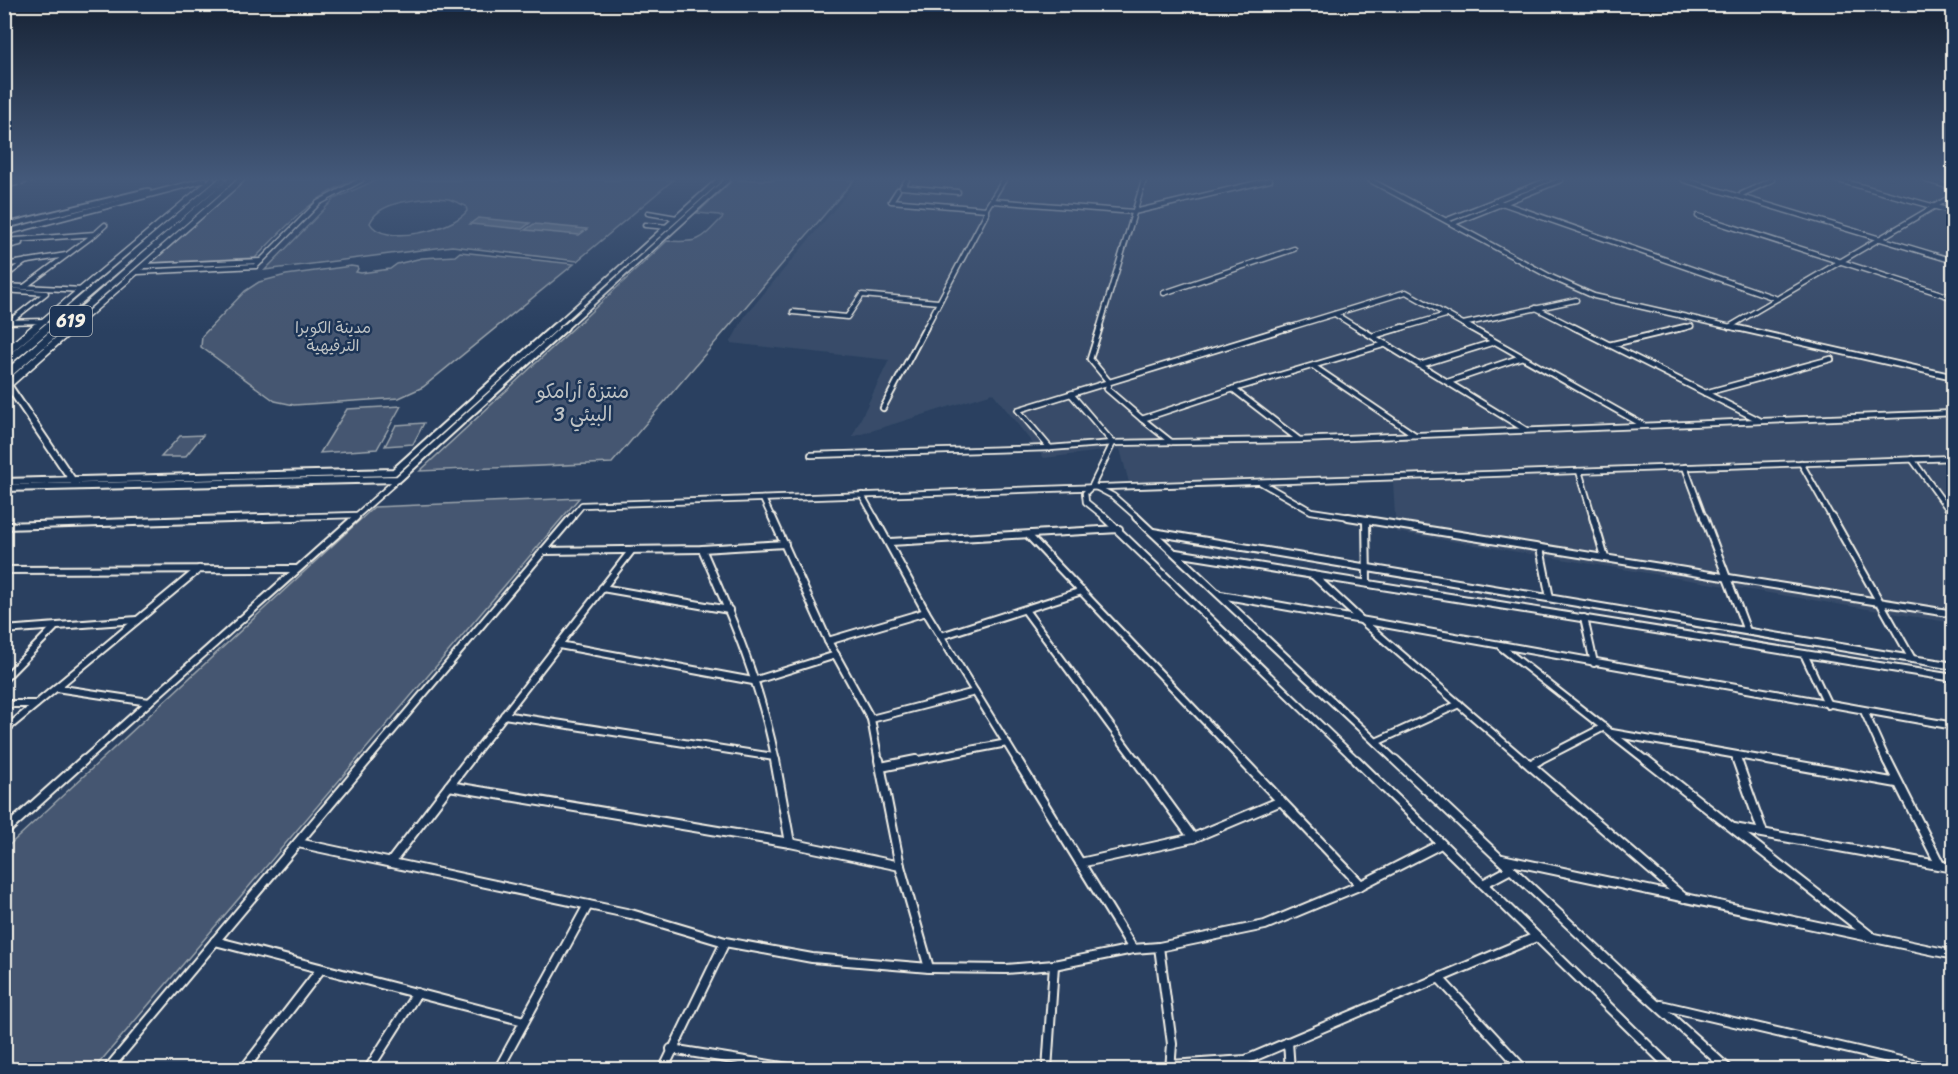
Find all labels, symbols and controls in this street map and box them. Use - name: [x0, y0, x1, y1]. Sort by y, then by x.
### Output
- road number: 619: [50, 306, 92, 336]
- park label: مدينة الكوبرا الترفيهية: [295, 313, 371, 360]
- park label: منتزة أرامكو البيئي 3: [535, 374, 629, 432]

